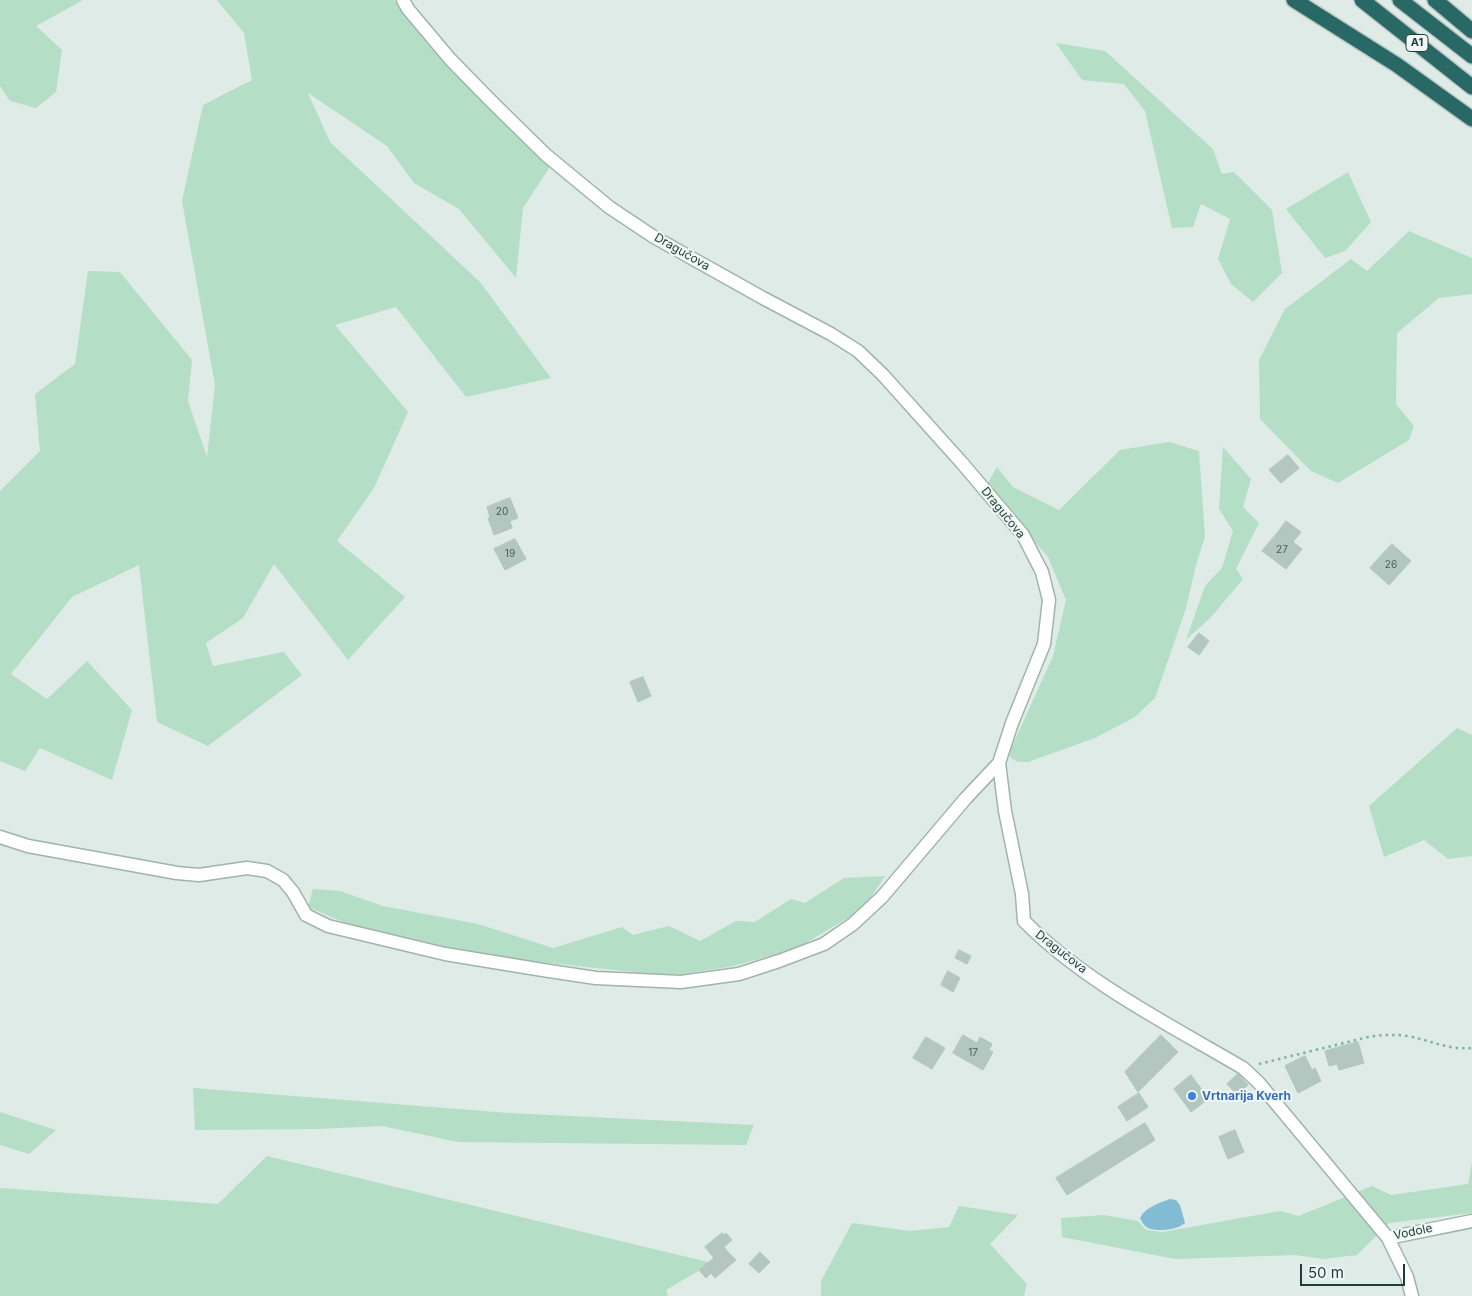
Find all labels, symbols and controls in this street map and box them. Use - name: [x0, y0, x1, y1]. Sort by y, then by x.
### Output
- road number: A1: [1406, 34, 1428, 52]
- street label: Dragučova: [652, 230, 712, 274]
- street label: Dragučova: [978, 485, 1028, 541]
- house number: 20: [496, 506, 508, 518]
- house number: 27: [1276, 544, 1288, 556]
- house number: 19: [505, 548, 515, 560]
- house number: 26: [1385, 559, 1397, 571]
- street label: Dragučova: [1032, 927, 1090, 977]
- house number: 17: [968, 1047, 978, 1059]
- place label: Vrtnarija Kverh: [1202, 1089, 1291, 1103]
- marker: Vrtnarija Kverh: [1186, 1090, 1198, 1102]
- street label: Vodole: [1392, 1221, 1434, 1243]
- scale bar: [1302, 1254, 1407, 1286]
- text: 50 m: [1308, 1263, 1344, 1282]

